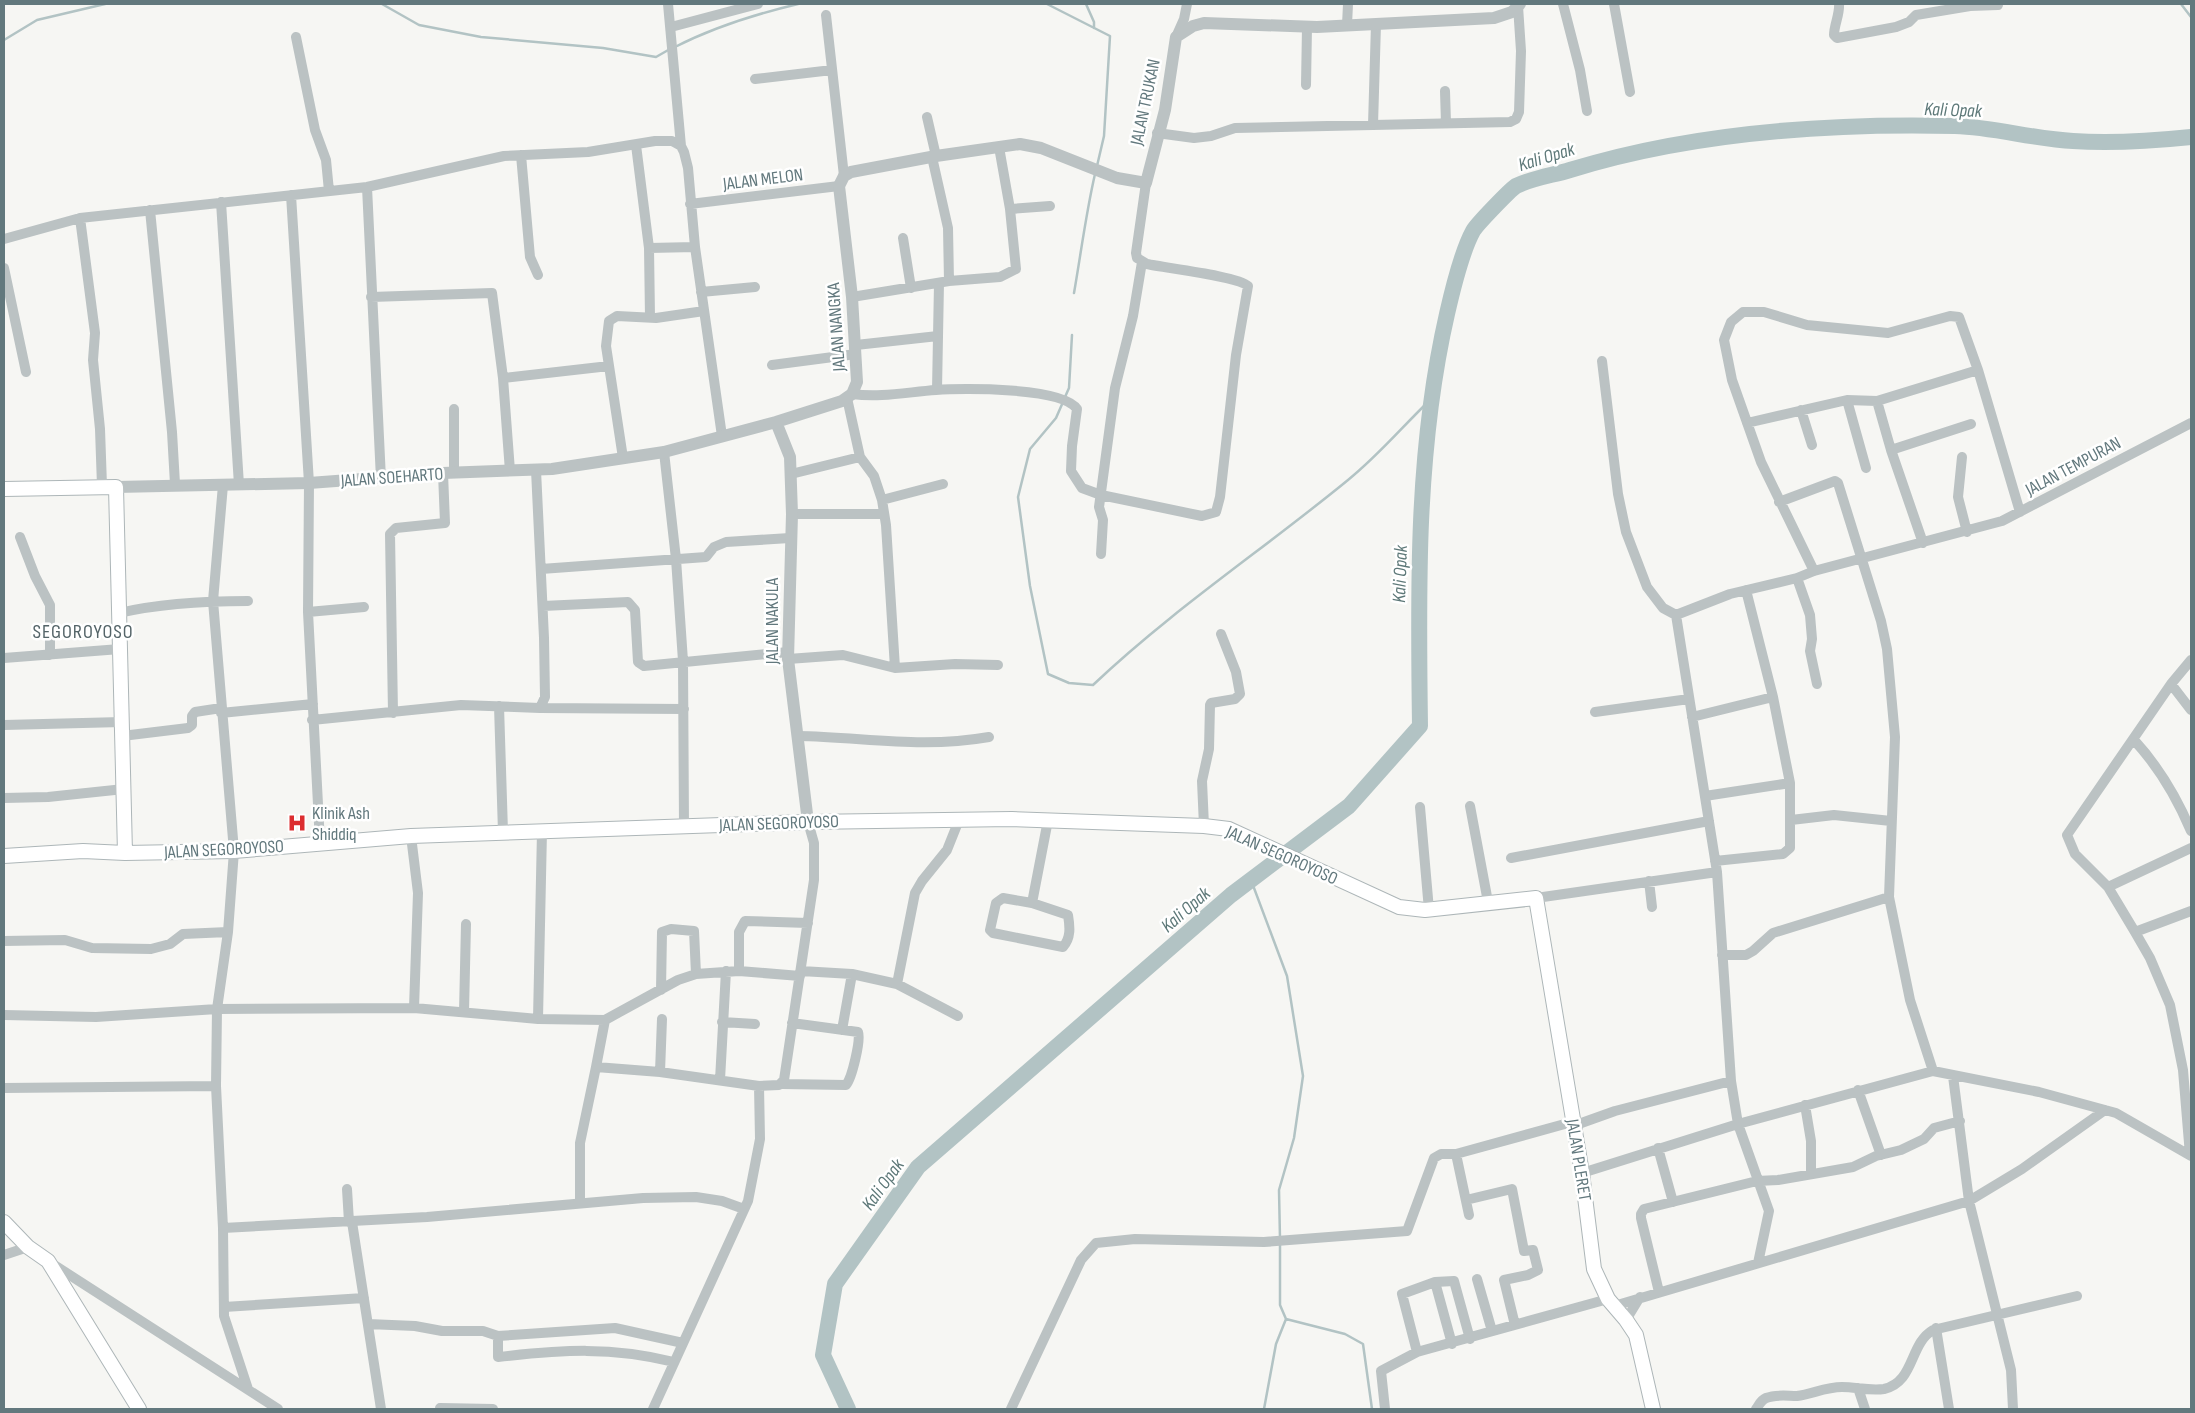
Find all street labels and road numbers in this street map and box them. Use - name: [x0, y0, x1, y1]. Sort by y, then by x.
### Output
- street label: JALAN TRUKAN: [1126, 57, 1165, 148]
- street label: JALAN MELON: [721, 164, 804, 195]
- street label: JALAN NANGKA: [823, 282, 850, 373]
- street label: JALAN TEMPURAN: [2021, 433, 2125, 501]
- street label: JALAN SOEHARTO: [339, 463, 444, 492]
- street label: JALAN NAKULA: [762, 577, 783, 665]
- street label: JALAN SEGOROYOSO: [718, 811, 839, 836]
- street label: JALAN SEGOROYOSO: [1222, 821, 1341, 889]
- street label: JALAN SEGOROYOSO: [163, 836, 284, 863]
- street label: JALAN PLERET: [1562, 1117, 1595, 1203]

